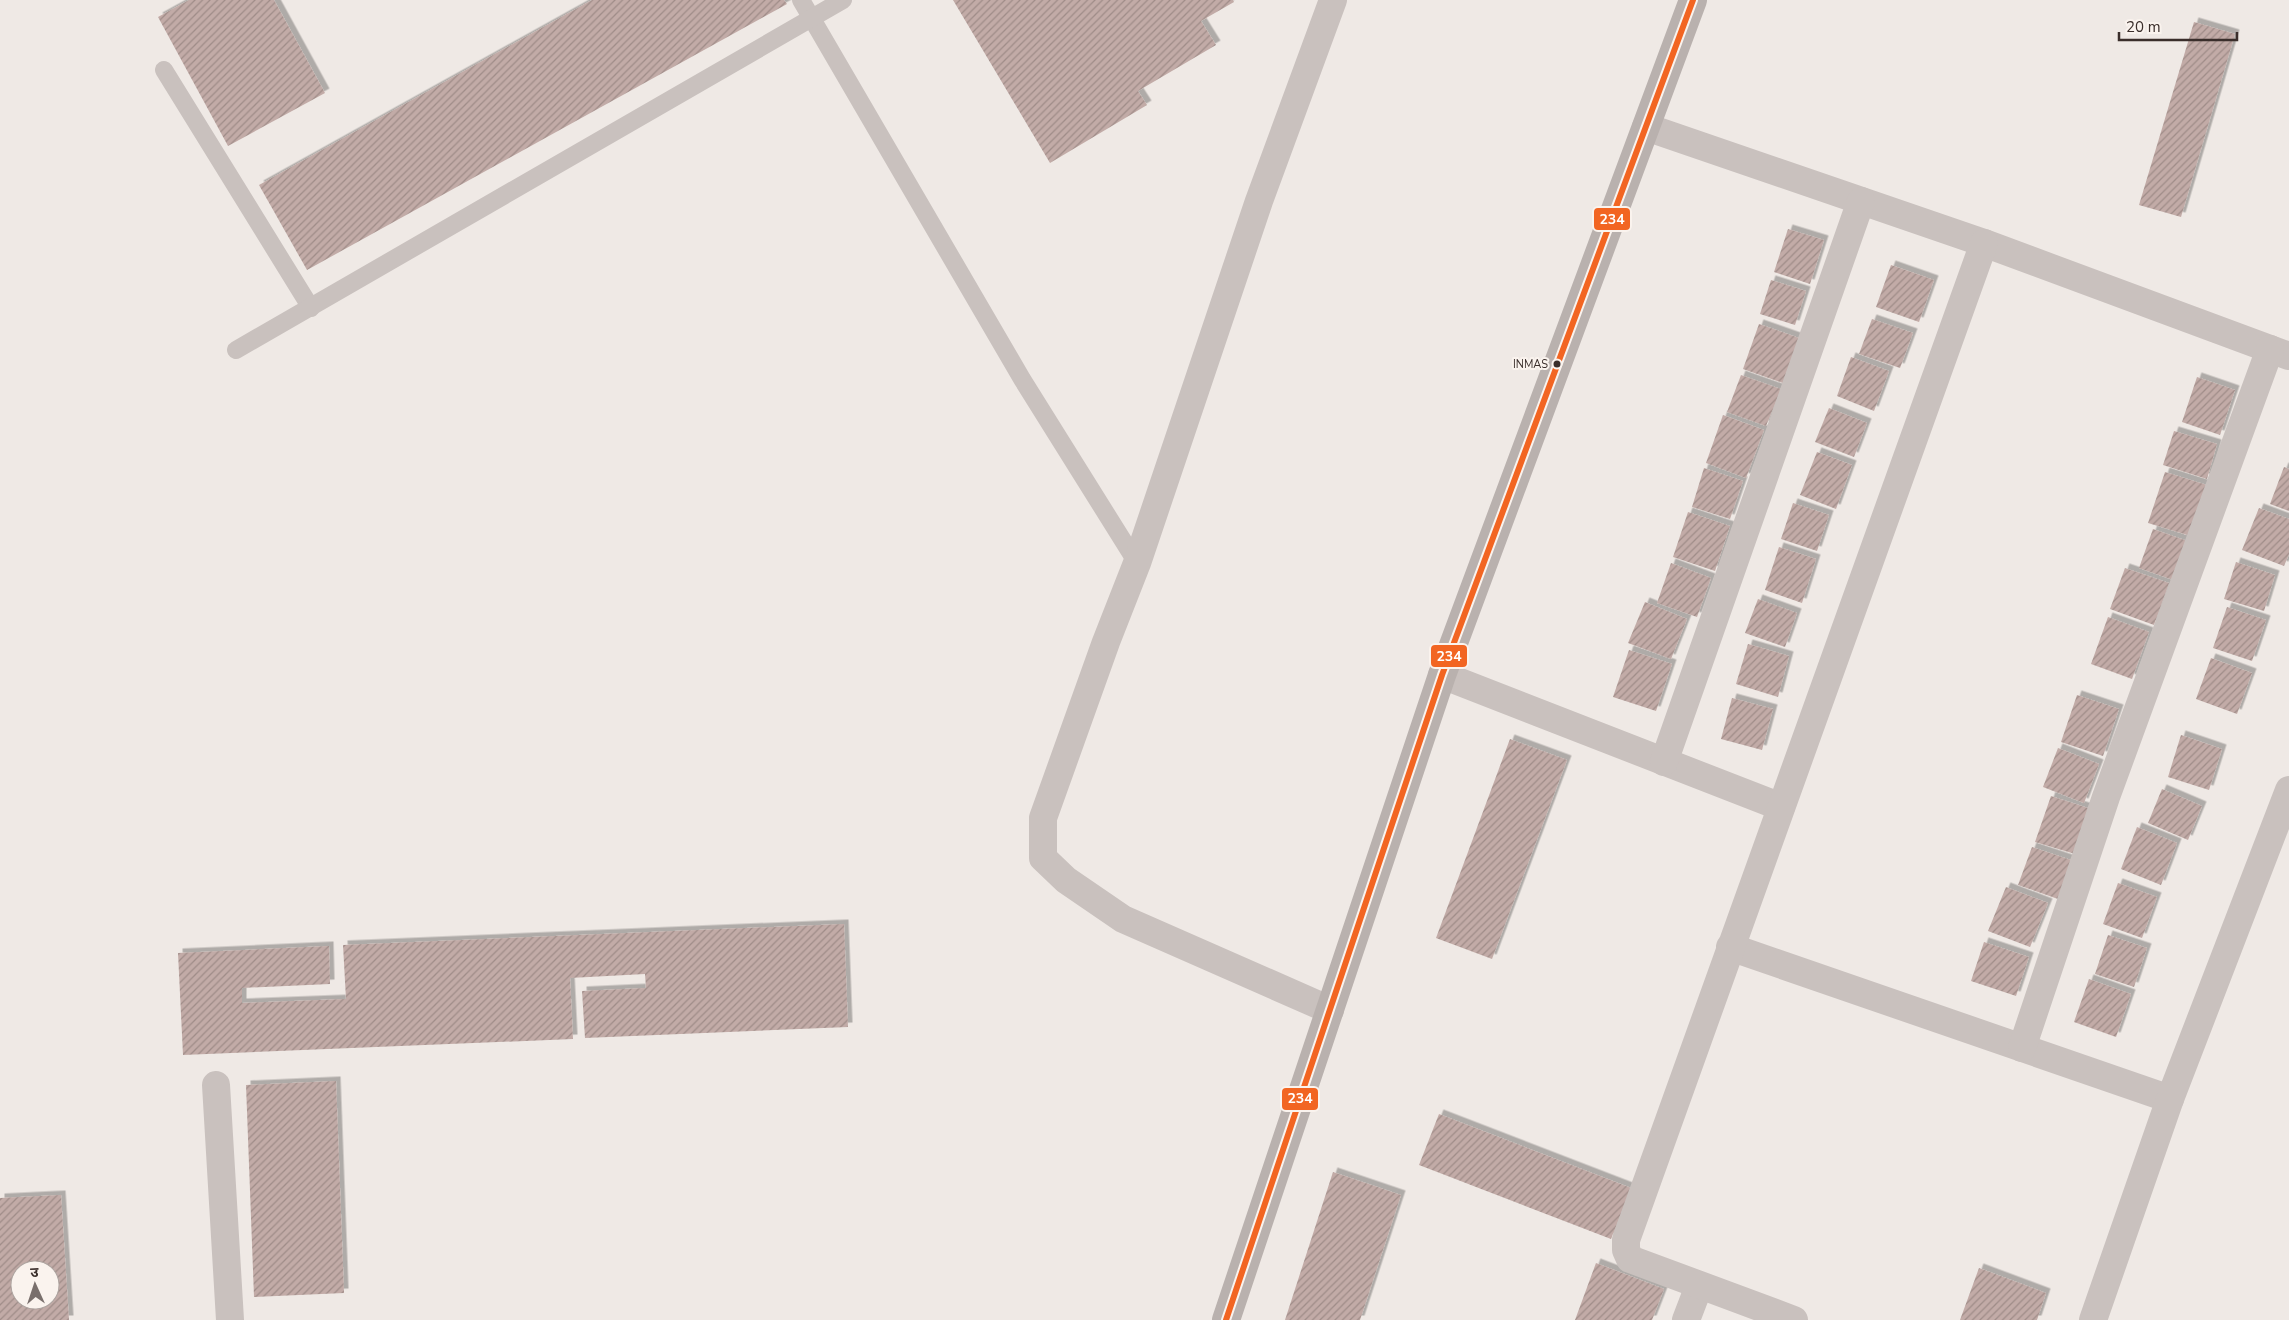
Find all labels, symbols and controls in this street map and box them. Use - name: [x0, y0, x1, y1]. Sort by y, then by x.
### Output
- scale bar: [2119, 10, 2236, 42]
- text: 20 m: [2126, 17, 2161, 37]
- line badge: 234: [1593, 207, 1631, 231]
- text: 234: [1599, 210, 1625, 229]
- place label: INMAS: [1513, 357, 1548, 372]
- marker: INMAS: [1552, 359, 1562, 369]
- line badge: 234: [1430, 644, 1468, 668]
- text: 234: [1436, 647, 1462, 666]
- line badge: 234: [1281, 1087, 1319, 1111]
- text: 234: [1287, 1089, 1313, 1108]
- north arrow: [10, 1260, 60, 1310]
- text: उ: [30, 1263, 40, 1282]

